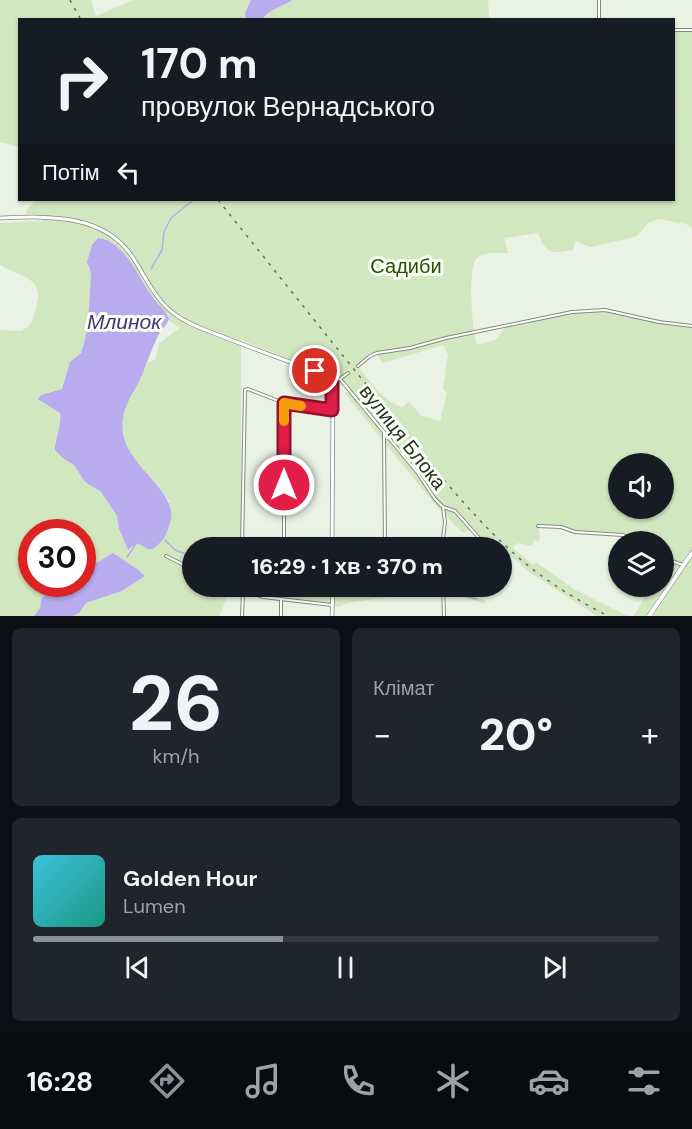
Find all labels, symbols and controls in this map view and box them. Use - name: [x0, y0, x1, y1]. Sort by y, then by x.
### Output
- text: 170 m: [141, 36, 258, 91]
- icon: right: [42, 42, 120, 120]
- text: провулок Вернадського: [141, 89, 435, 124]
- icon: left: [112, 156, 145, 189]
- text: Потім: [42, 158, 100, 187]
- park label: Садиби: [370, 253, 442, 279]
- water label: Млинок: [87, 308, 162, 336]
- pin: [289, 345, 340, 396]
- icon: arrive: [298, 354, 331, 387]
- street label: вулиця Блока: [354, 379, 453, 496]
- position arrow: [252, 453, 316, 517]
- map controls: [608, 453, 674, 597]
- button: sound: [608, 453, 674, 519]
- speed limit sign: 30: [18, 519, 96, 597]
- button: layers: [608, 531, 674, 597]
- text: 16:29 · 1 хв · 370 m: [251, 552, 443, 581]
- text: 26: [129, 653, 223, 754]
- text: Клімат: [373, 675, 434, 701]
- text: 20°: [479, 705, 553, 764]
- text: −: [373, 713, 391, 756]
- text: +: [641, 713, 659, 756]
- text: km/h: [152, 743, 200, 769]
- text: Golden Hour: [123, 864, 258, 893]
- text: Lumen: [123, 893, 186, 919]
- icon: previous: [121, 951, 154, 984]
- icon: pause: [329, 951, 362, 984]
- icon: next: [538, 951, 571, 984]
- icon: directions: [146, 1060, 188, 1102]
- icon: music: [242, 1060, 284, 1102]
- icon: phone: [337, 1060, 379, 1102]
- icon: climate: [432, 1060, 474, 1102]
- icon: car: [528, 1060, 570, 1102]
- icon: filters: [623, 1060, 665, 1102]
- text: 16:28: [27, 1064, 93, 1099]

